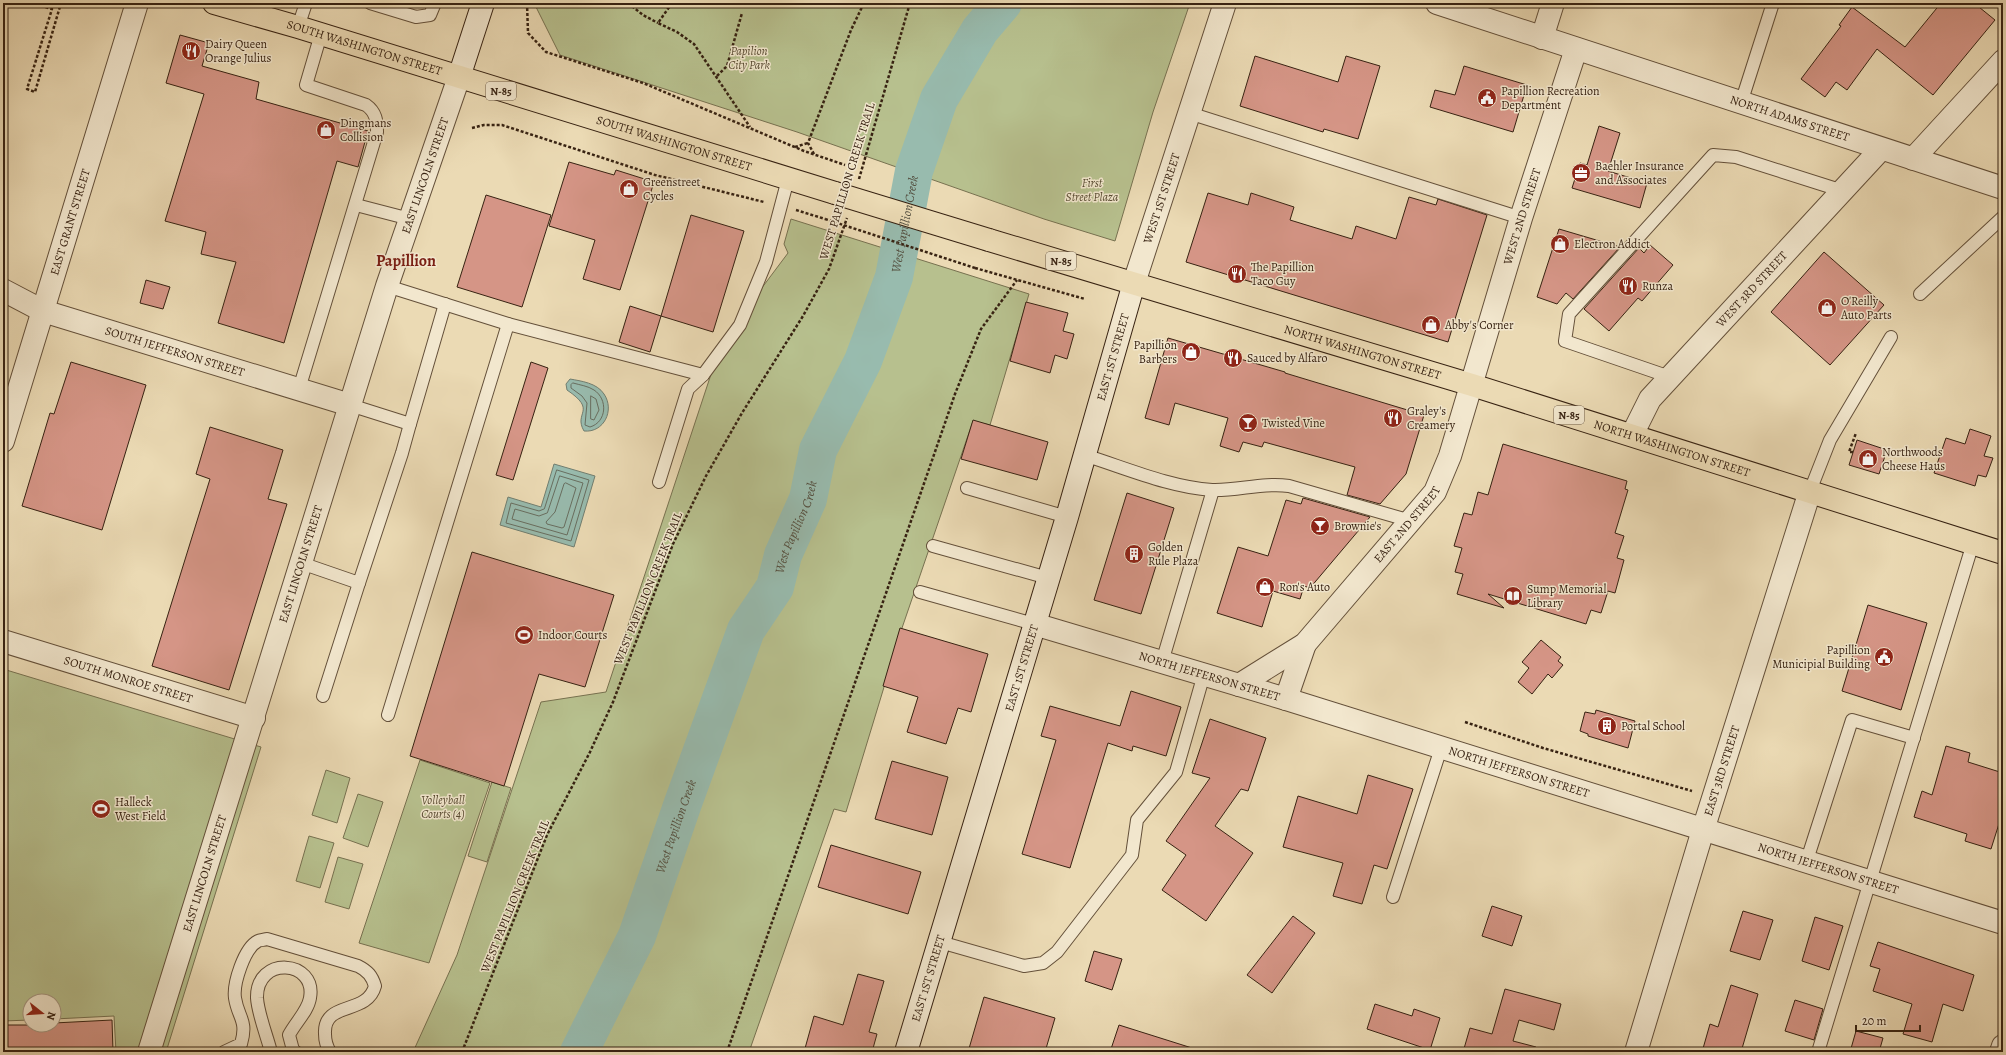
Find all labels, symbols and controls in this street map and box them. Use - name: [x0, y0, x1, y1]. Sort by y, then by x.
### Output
- street label: SOUTH WASHINGTON STREET: [285, 16, 445, 79]
- place label: Dairy Queen Orange Julius: [205, 36, 272, 66]
- restaurant icon: Dairy Queen Orange Julius: [180, 40, 202, 62]
- park label: Papilion City Park: [728, 43, 770, 73]
- road number: N-85: [486, 82, 516, 100]
- place label: Papillion Recreation Department: [1501, 83, 1600, 113]
- public building icon: Papillion Recreation Department: [1476, 87, 1498, 109]
- street label: NORTH ADAMS STREET: [1728, 91, 1852, 145]
- street label: WEST PAPILLION CREEK TRAIL: [815, 100, 879, 262]
- street label: SOUTH WASHINGTON STREET: [594, 112, 754, 175]
- place label: Dingmans Collision: [340, 115, 392, 145]
- street label: EAST LINCOLN STREET: [398, 115, 453, 236]
- shop icon: Dingmans Collision: [315, 119, 337, 141]
- street label: WEST 1ST STREET: [1139, 151, 1184, 247]
- place label: Baehler Insurance and Associates: [1595, 158, 1684, 188]
- office icon: Baehler Insurance and Associates: [1570, 162, 1592, 184]
- street label: WEST 2ND STREET: [1499, 166, 1545, 267]
- street label: EAST GRANT STREET: [46, 167, 94, 277]
- place label: Greenstreet Cycles: [643, 174, 701, 204]
- water label: West Papillion Creek: [887, 174, 922, 274]
- park label: First Street Plaza: [1066, 175, 1119, 205]
- shop icon: Greenstreet Cycles: [618, 178, 640, 200]
- shop icon: Electron Addict: [1549, 233, 1571, 255]
- place label: Electron Addict: [1574, 236, 1650, 252]
- street label: WEST 3RD STREET: [1712, 247, 1791, 331]
- district label: Papillion: [376, 250, 436, 272]
- road number: N-85: [1046, 252, 1076, 270]
- place label: The Papillion Taco Guy: [1251, 259, 1315, 289]
- restaurant icon: The Papillion Taco Guy: [1226, 263, 1248, 285]
- restaurant icon: Runza: [1617, 275, 1639, 297]
- place label: Runza: [1642, 278, 1674, 294]
- place label: O'Reilly Auto Parts: [1840, 293, 1892, 323]
- shop icon: O'Reilly Auto Parts: [1816, 297, 1838, 319]
- street label: EAST 1ST STREET: [1093, 311, 1133, 403]
- shop icon: Abby's Corner: [1420, 314, 1442, 336]
- place label: Abby's Corner: [1444, 317, 1514, 333]
- street label: NORTH WASHINGTON STREET: [1282, 321, 1443, 383]
- street label: SOUTH JEFFERSON STREET: [103, 322, 247, 380]
- place label: Papillion Barbers: [1134, 337, 1177, 367]
- shop icon: Papillion Barbers: [1180, 341, 1202, 363]
- restaurant icon: Sauced by Alfaro: [1222, 347, 1244, 369]
- place label: Sauced by Alfaro: [1247, 350, 1328, 366]
- place label: Graley's Creamery: [1407, 403, 1456, 433]
- road number: N-85: [1554, 406, 1584, 424]
- restaurant icon: Graley's Creamery: [1382, 407, 1404, 429]
- bar icon: Twisted Vine: [1237, 412, 1259, 434]
- place label: Twisted Vine: [1262, 415, 1325, 431]
- street label: NORTH WASHINGTON STREET: [1592, 416, 1753, 481]
- place label: Northwoods Cheese Haus: [1882, 444, 1945, 474]
- shop icon: Northwoods Cheese Haus: [1857, 448, 1879, 470]
- water label: West Papillion Creek: [770, 479, 820, 575]
- street label: EAST 2ND STREET: [1370, 484, 1445, 566]
- street label: EAST LINCOLN STREET: [275, 503, 326, 625]
- street label: WEST PAPILLION CREEK TRAIL: [610, 508, 686, 668]
- bar icon: Brownie's: [1309, 515, 1331, 537]
- place label: Brownie's: [1334, 518, 1382, 534]
- place label: Golden Rule Plaza: [1148, 539, 1199, 569]
- building icon: Golden Rule Plaza: [1123, 543, 1145, 565]
- shop icon: Ron's Auto: [1254, 576, 1276, 598]
- place label: Ron's Auto: [1279, 579, 1330, 595]
- place label: Sump Memorial Library: [1527, 581, 1606, 611]
- library icon: Sump Memorial Library: [1502, 585, 1524, 607]
- street label: EAST 1ST STREET: [1001, 622, 1042, 713]
- sports icon: Indoor Courts: [513, 624, 535, 646]
- place label: Indoor Courts: [538, 627, 607, 643]
- place label: Papillion Municipial Building: [1772, 642, 1870, 672]
- public building icon: Papillion Municipial Building: [1873, 646, 1895, 668]
- street label: NORTH JEFFERSON STREET: [1137, 648, 1282, 705]
- street label: SOUTH MONROE STREET: [62, 652, 195, 707]
- building icon: Portal School: [1596, 715, 1618, 737]
- place label: Portal School: [1621, 718, 1685, 734]
- street label: EAST 3RD STREET: [1700, 723, 1744, 818]
- street label: NORTH JEFFERSON STREET: [1447, 742, 1592, 801]
- water label: West Papillion Creek: [651, 777, 700, 875]
- park label: Volleyball Courts (4): [421, 792, 465, 822]
- place label: Halleck West Field: [114, 794, 166, 824]
- sports icon: Halleck West Field: [90, 798, 112, 820]
- street label: EAST LINCOLN STREET: [179, 812, 230, 934]
- street label: WEST PAPILLION CREEK TRAIL: [477, 816, 553, 976]
- street label: NORTH JEFFERSON STREET: [1756, 839, 1901, 898]
- street label: EAST 1ST STREET: [908, 932, 949, 1024]
- north arrow: [22, 993, 62, 1033]
- scale bar: [1856, 1007, 1920, 1033]
- text: N: [43, 1010, 59, 1022]
- text: 20 m: [1862, 1013, 1886, 1029]

